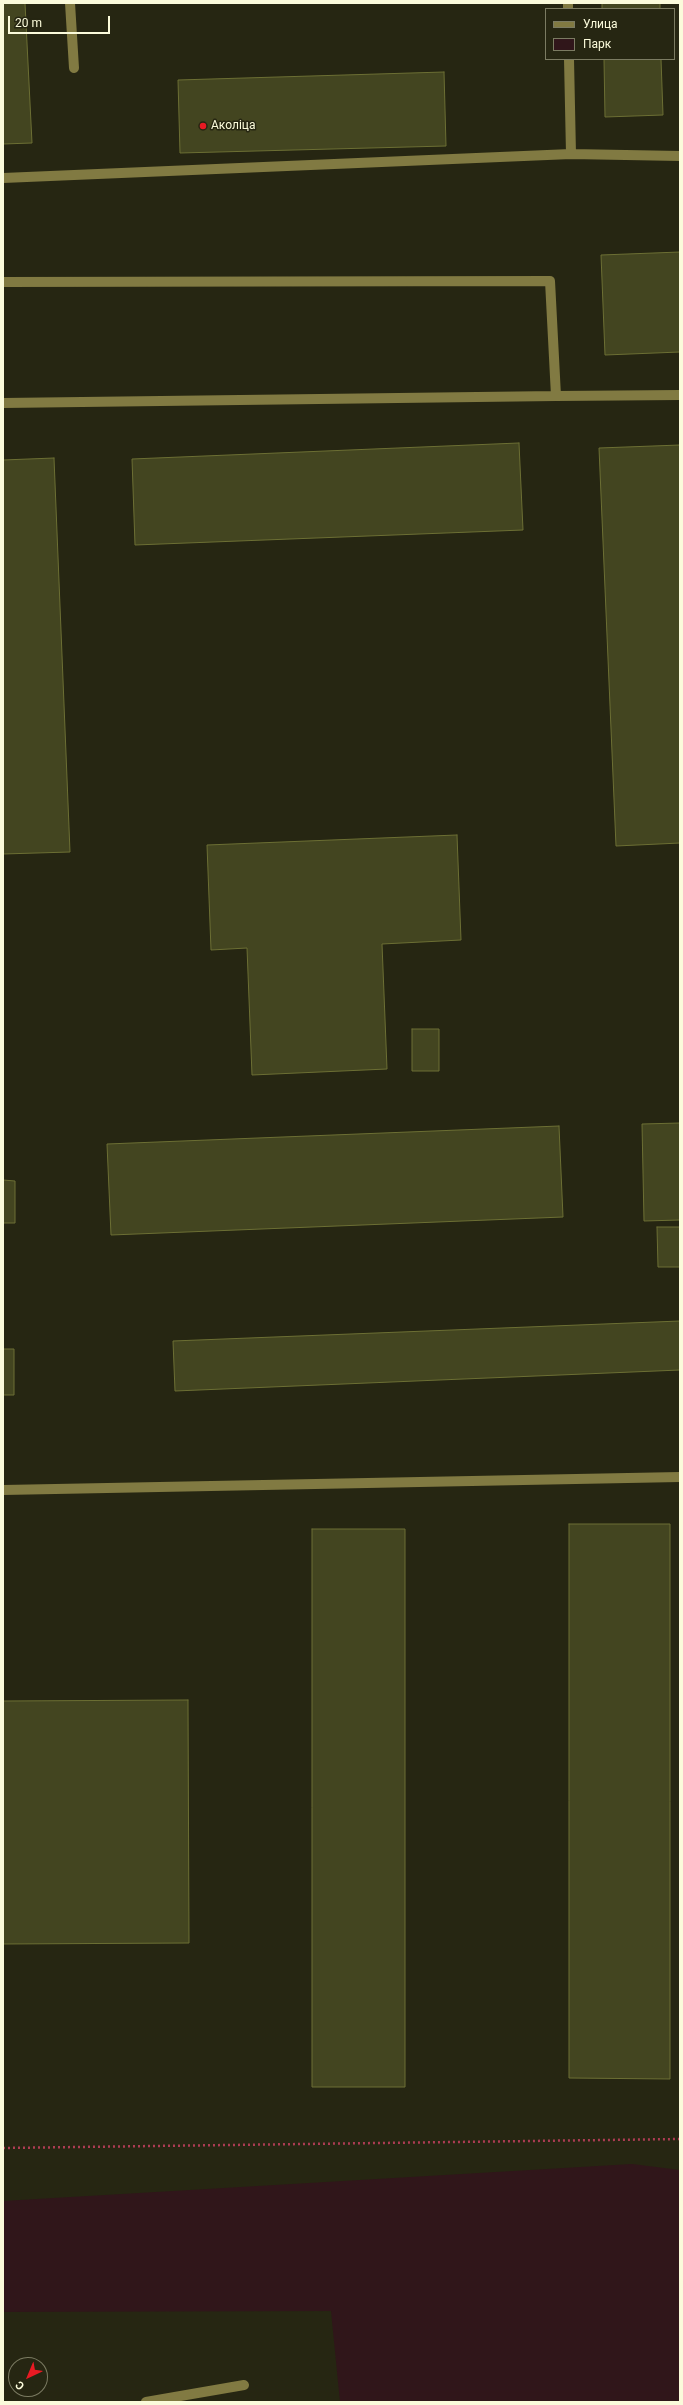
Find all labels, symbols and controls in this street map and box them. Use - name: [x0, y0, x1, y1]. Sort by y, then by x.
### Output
- scale bar: [10, 8, 112, 34]
- legend: [545, 8, 675, 60]
- text: 20 m: [15, 16, 42, 30]
- text: Улица: [583, 17, 618, 31]
- text: Парк: [583, 37, 611, 51]
- place label: Аколіца: [211, 119, 255, 133]
- marker: Аколіца: [198, 121, 208, 131]
- north arrow: [8, 2357, 48, 2397]
- text: С: [13, 2378, 27, 2392]

